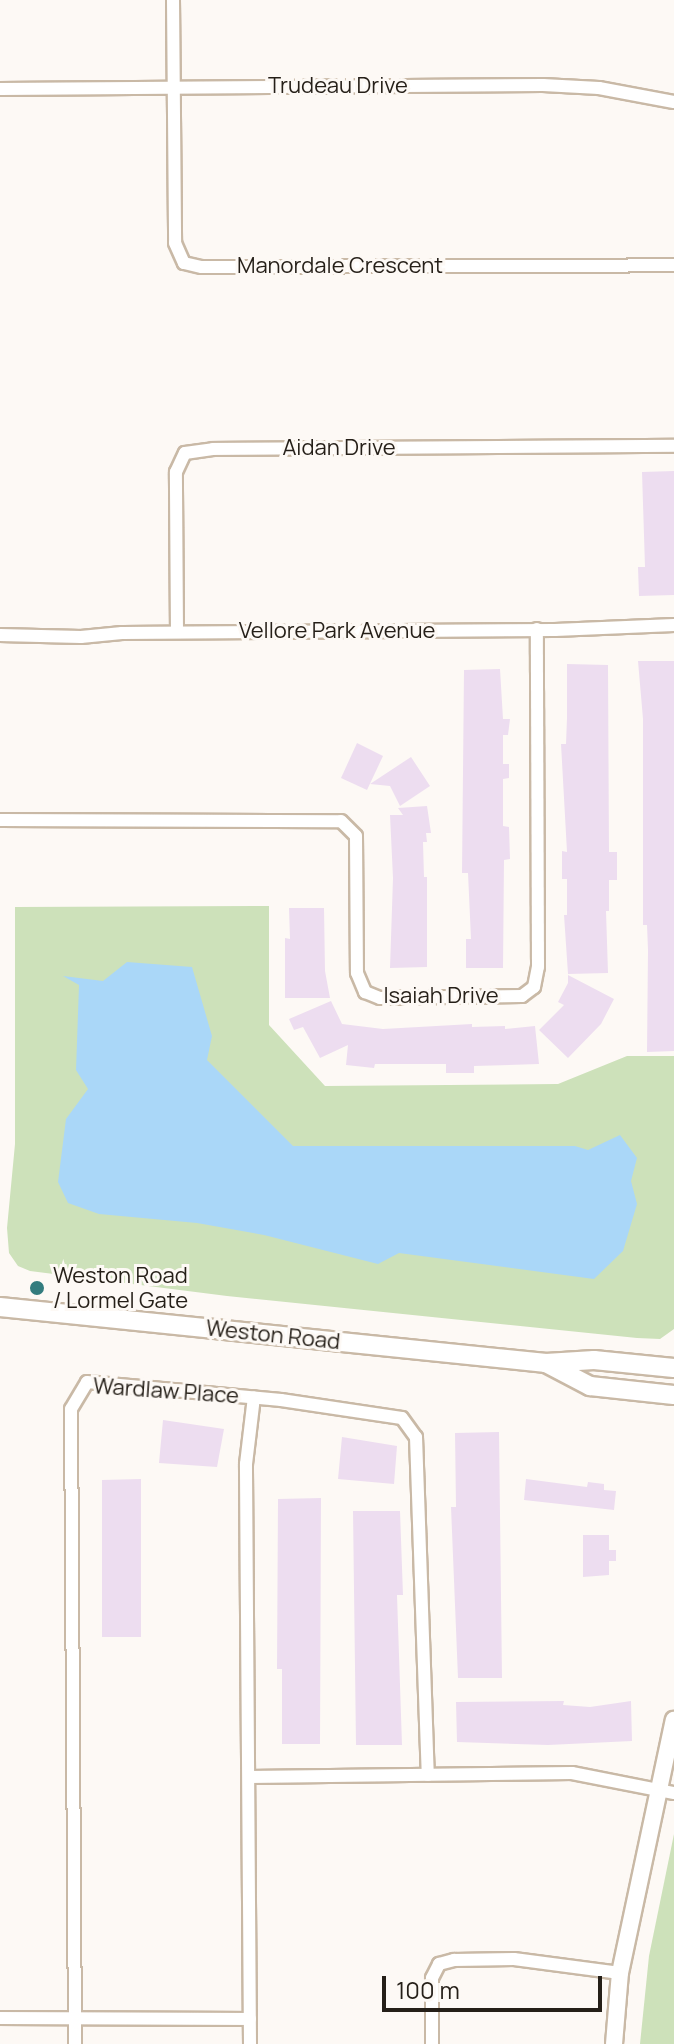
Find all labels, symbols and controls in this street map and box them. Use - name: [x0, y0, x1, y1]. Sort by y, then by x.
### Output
- street label: Trudeau Drive: [268, 73, 408, 99]
- street label: Manordale Crescent: [237, 253, 443, 279]
- street label: Aidan Drive: [282, 435, 396, 461]
- street label: Vellore Park Avenue: [239, 618, 435, 644]
- street label: Isaiah Drive: [383, 983, 499, 1009]
- place label: Weston Road / Lormel Gate: [53, 1262, 188, 1314]
- marker: Weston Road / Lormel Gate: [28, 1279, 46, 1297]
- street label: Weston Road: [205, 1315, 341, 1355]
- street label: Wardlaw Place: [92, 1373, 240, 1409]
- scale bar: [386, 1960, 606, 2010]
- text: 100 m: [396, 1973, 460, 2006]

